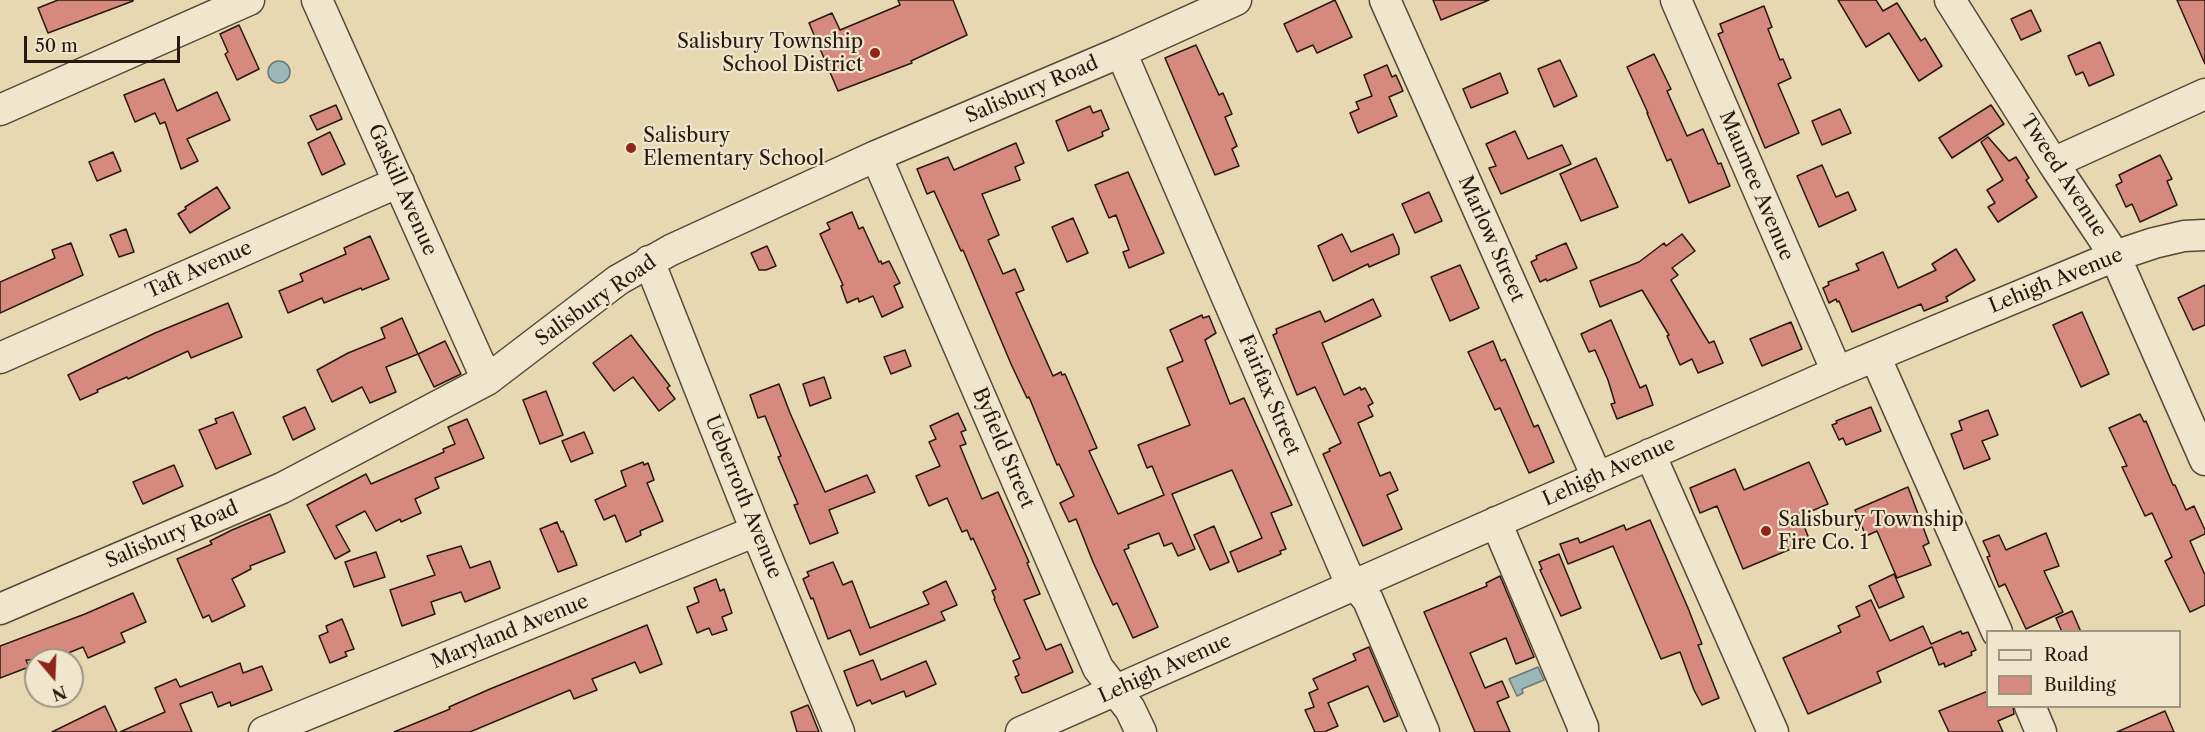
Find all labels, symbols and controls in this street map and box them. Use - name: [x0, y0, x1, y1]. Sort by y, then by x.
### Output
- scale bar: [27, 24, 183, 62]
- place label: Salisbury Township School District: [677, 30, 863, 77]
- text: 50 m: [35, 35, 78, 57]
- marker: Salisbury Township School District: [868, 46, 882, 60]
- street label: Salisbury Road: [962, 51, 1102, 129]
- street label: Maumee Avenue: [1714, 108, 1798, 264]
- street label: Tweed Avenue: [2014, 110, 2112, 242]
- street label: Gaskill Avenue: [362, 121, 442, 259]
- place label: Salisbury Elementary School: [643, 124, 824, 171]
- marker: Salisbury Elementary School: [624, 141, 638, 155]
- street label: Marlow Street: [1453, 172, 1529, 306]
- street label: Taft Avenue: [142, 236, 256, 304]
- street label: Lehigh Avenue: [1985, 243, 2127, 319]
- street label: Salisbury Road: [531, 250, 661, 352]
- street label: Fairfax Street: [1233, 331, 1305, 459]
- street label: Byfield Street: [967, 384, 1039, 512]
- street label: Ueberroth Avenue: [699, 412, 787, 582]
- street label: Lehigh Avenue: [1539, 432, 1679, 512]
- street label: Salisbury Road: [102, 496, 242, 574]
- place label: Salisbury Township Fire Co. 1: [1778, 508, 1964, 555]
- marker: Salisbury Township Fire Co. 1: [1759, 524, 1773, 538]
- street label: Maryland Avenue: [428, 589, 592, 675]
- street label: Lehigh Avenue: [1095, 629, 1235, 709]
- legend: [1986, 630, 2181, 708]
- text: Road: [2044, 644, 2089, 666]
- north arrow: [24, 648, 84, 708]
- text: Building: [2044, 674, 2116, 696]
- text: N: [49, 681, 69, 705]

